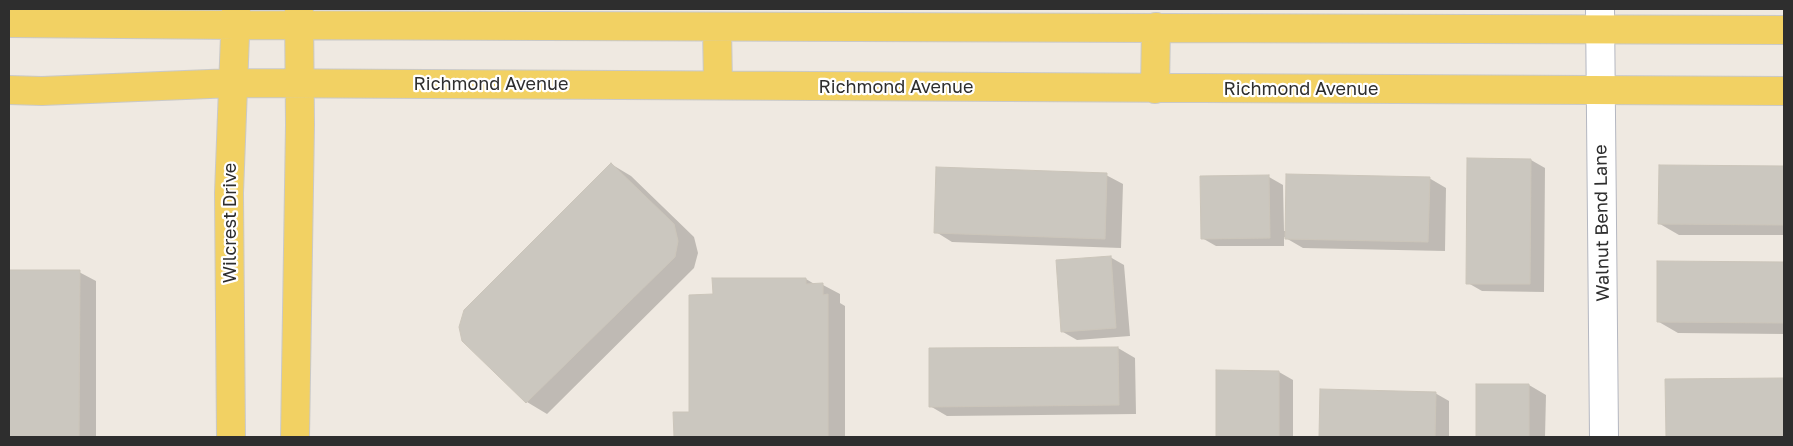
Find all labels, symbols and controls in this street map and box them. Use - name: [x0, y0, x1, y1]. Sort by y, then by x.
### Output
- street label: Richmond Avenue: [414, 73, 568, 95]
- street label: Richmond Avenue: [819, 76, 973, 98]
- street label: Richmond Avenue: [1224, 78, 1378, 100]
- street label: Walnut Bend Lane: [1590, 144, 1614, 302]
- street label: Wilcrest Drive: [219, 163, 241, 283]

